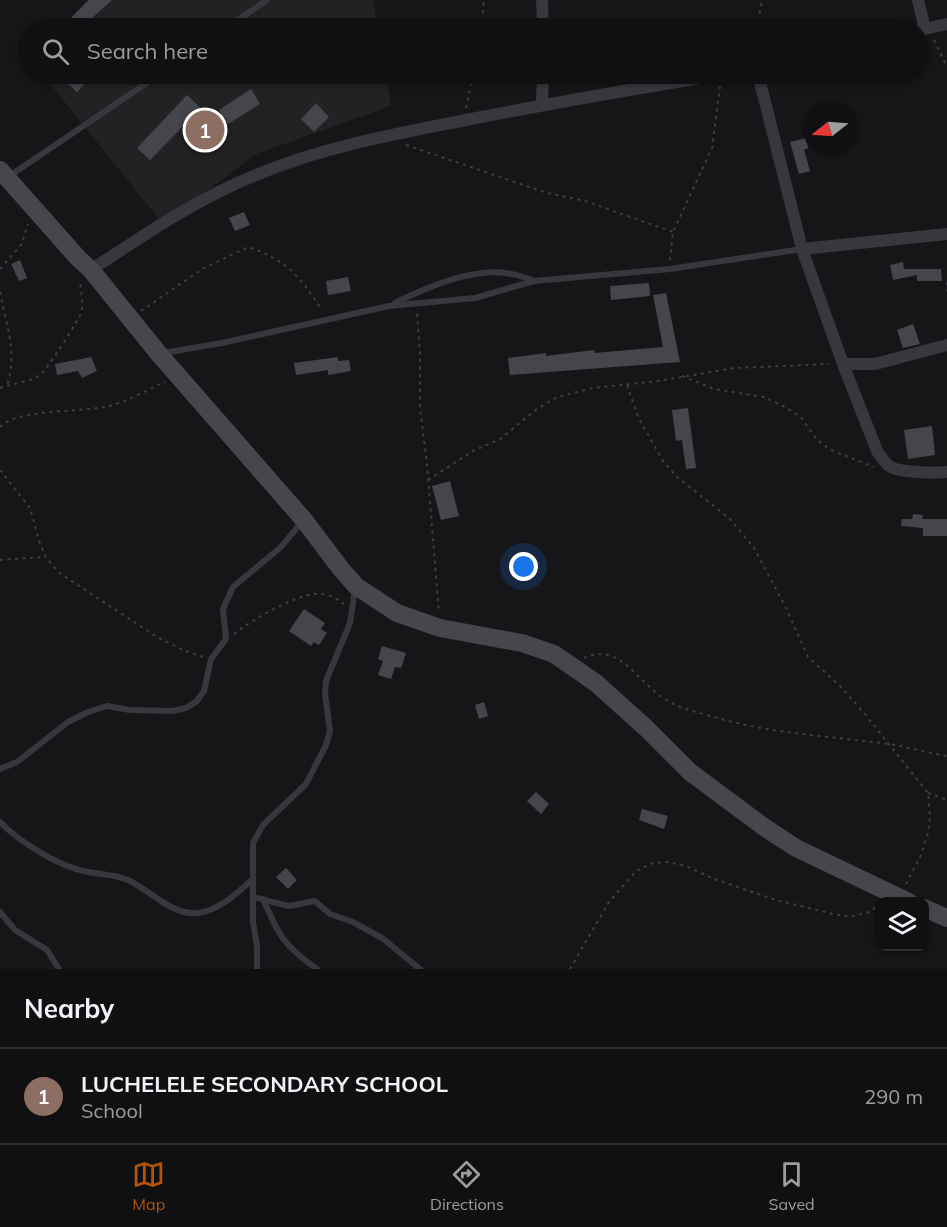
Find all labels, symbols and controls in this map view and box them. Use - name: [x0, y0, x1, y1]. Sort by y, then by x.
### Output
- search box: [18, 18, 929, 84]
- icon: search: [39, 35, 72, 68]
- text: Search here: [87, 37, 208, 65]
- north arrow: [803, 102, 857, 156]
- pin: 1: [186, 108, 224, 152]
- your location: [509, 552, 538, 581]
- map controls: [875, 897, 929, 951]
- button: layers: [875, 897, 929, 951]
- text: Nearby: [24, 992, 114, 1025]
- text: LUCHELELE SECONDARY SCHOOL: [81, 1070, 448, 1098]
- text: 1: [38, 1084, 50, 1109]
- text: 290 m: [864, 1084, 923, 1109]
- text: School: [81, 1098, 143, 1123]
- tab: Map: [132, 1158, 165, 1214]
- tab: Directions: [430, 1158, 504, 1214]
- tab: Saved: [769, 1158, 815, 1214]

